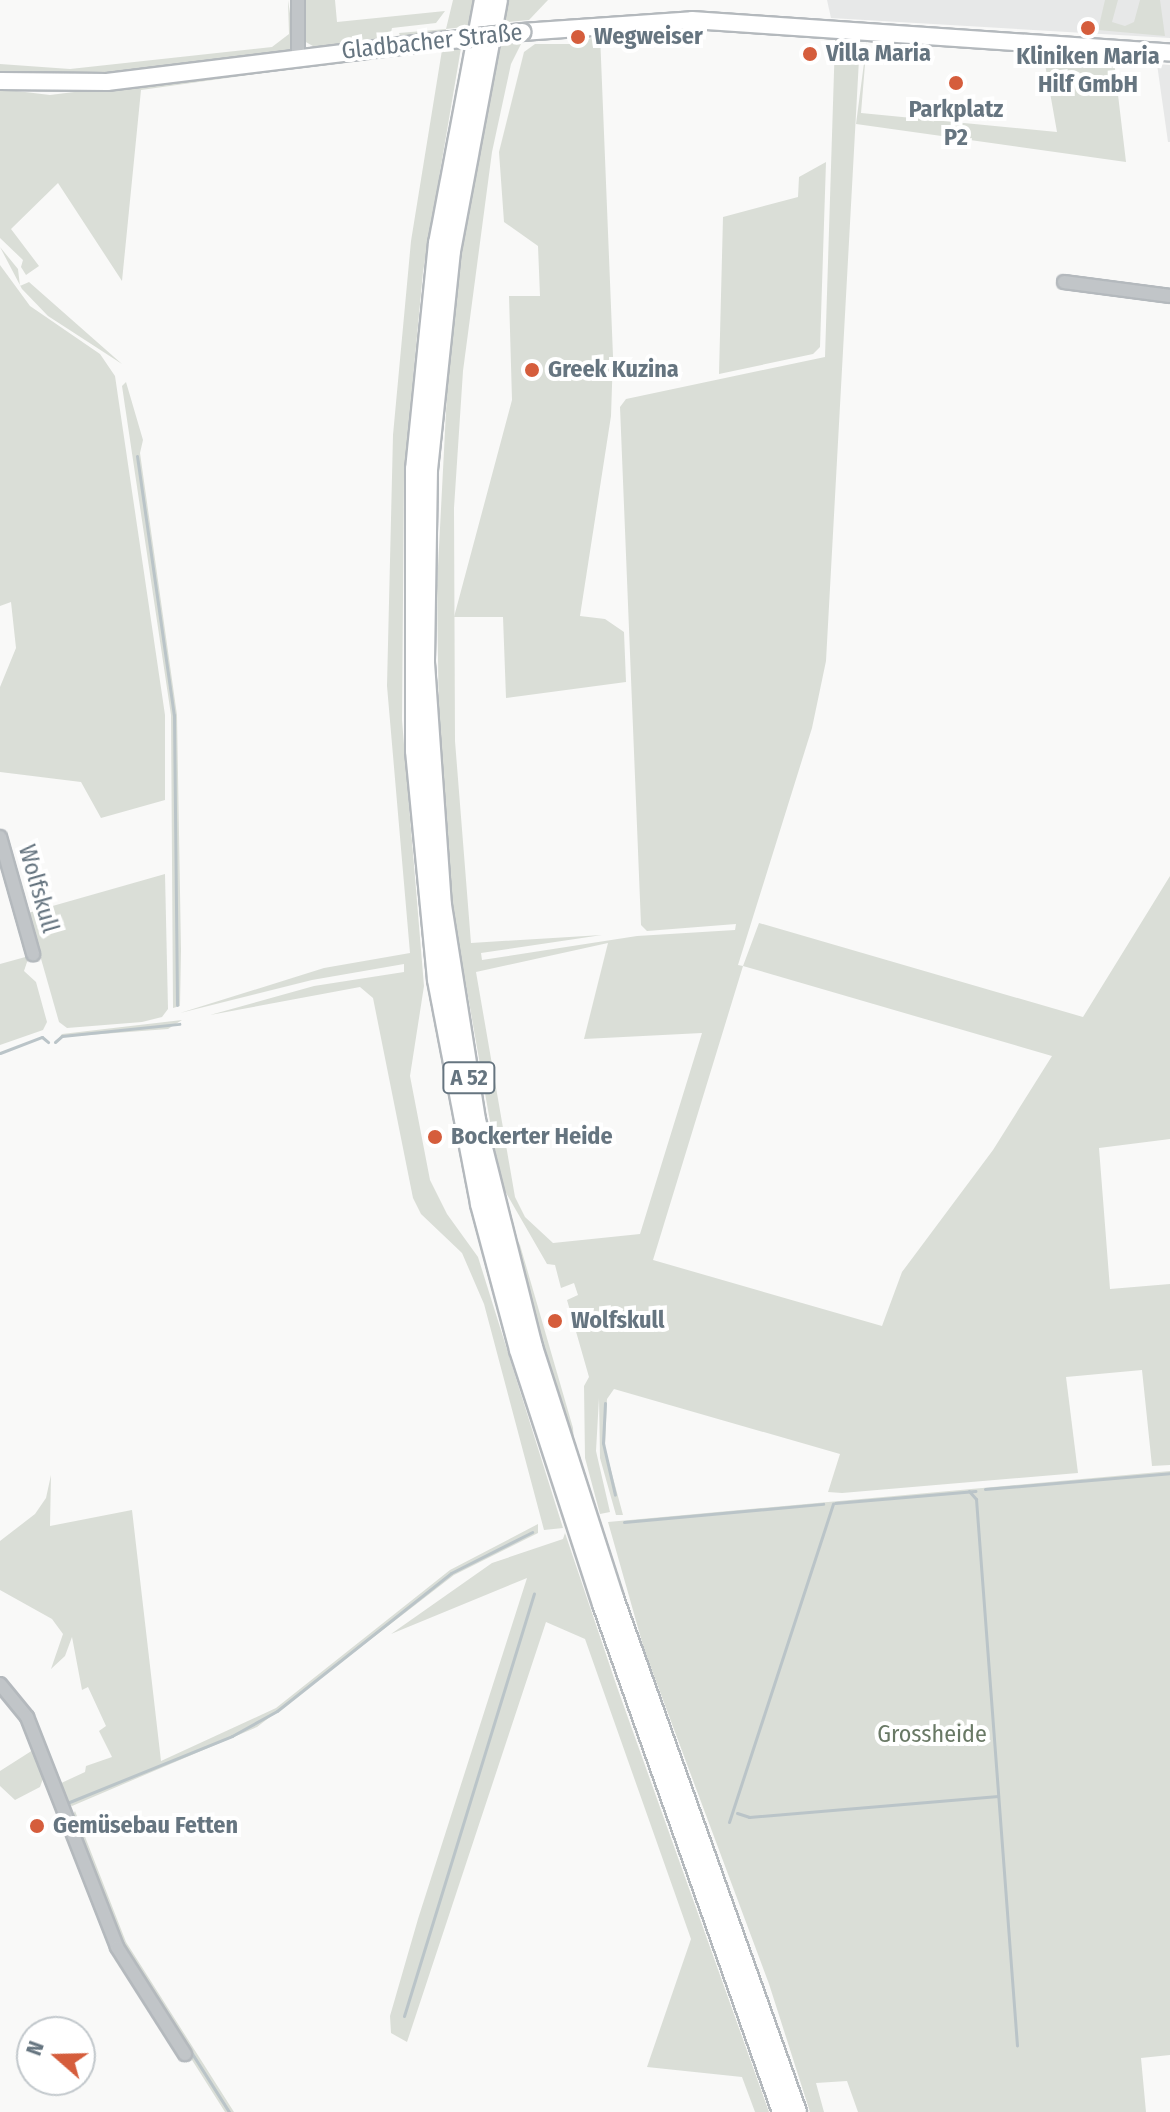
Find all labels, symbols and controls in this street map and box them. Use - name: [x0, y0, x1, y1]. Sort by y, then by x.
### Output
- marker: Kliniken Maria Hilf GmbH: [1077, 17, 1099, 39]
- street label: Gladbacher Straße: [340, 18, 524, 66]
- place label: Wegweiser: [594, 23, 703, 51]
- marker: Wegweiser: [569, 28, 587, 46]
- place label: Villa Maria: [826, 40, 931, 68]
- place label: Kliniken Maria Hilf GmbH: [1016, 43, 1160, 99]
- marker: Villa Maria: [801, 45, 819, 63]
- marker: Parkplatz P2: [947, 74, 965, 92]
- place label: Parkplatz P2: [909, 96, 1003, 152]
- place label: Greek Kuzina: [548, 356, 679, 384]
- marker: Greek Kuzina: [523, 361, 541, 379]
- street label: Wolfskull: [12, 842, 64, 936]
- road number: A 52: [441, 1060, 497, 1096]
- place label: Bockerter Heide: [451, 1123, 613, 1151]
- marker: Bockerter Heide: [426, 1128, 444, 1146]
- place label: Wolfskull: [571, 1307, 665, 1335]
- marker: Wolfskull: [546, 1312, 564, 1330]
- park label: Grossheide: [877, 1721, 987, 1749]
- place label: Gemüsebau Fetten: [53, 1812, 238, 1840]
- marker: Gemüsebau Fetten: [28, 1817, 46, 1835]
- north arrow: [16, 2016, 96, 2096]
- text: N: [20, 2037, 50, 2059]

